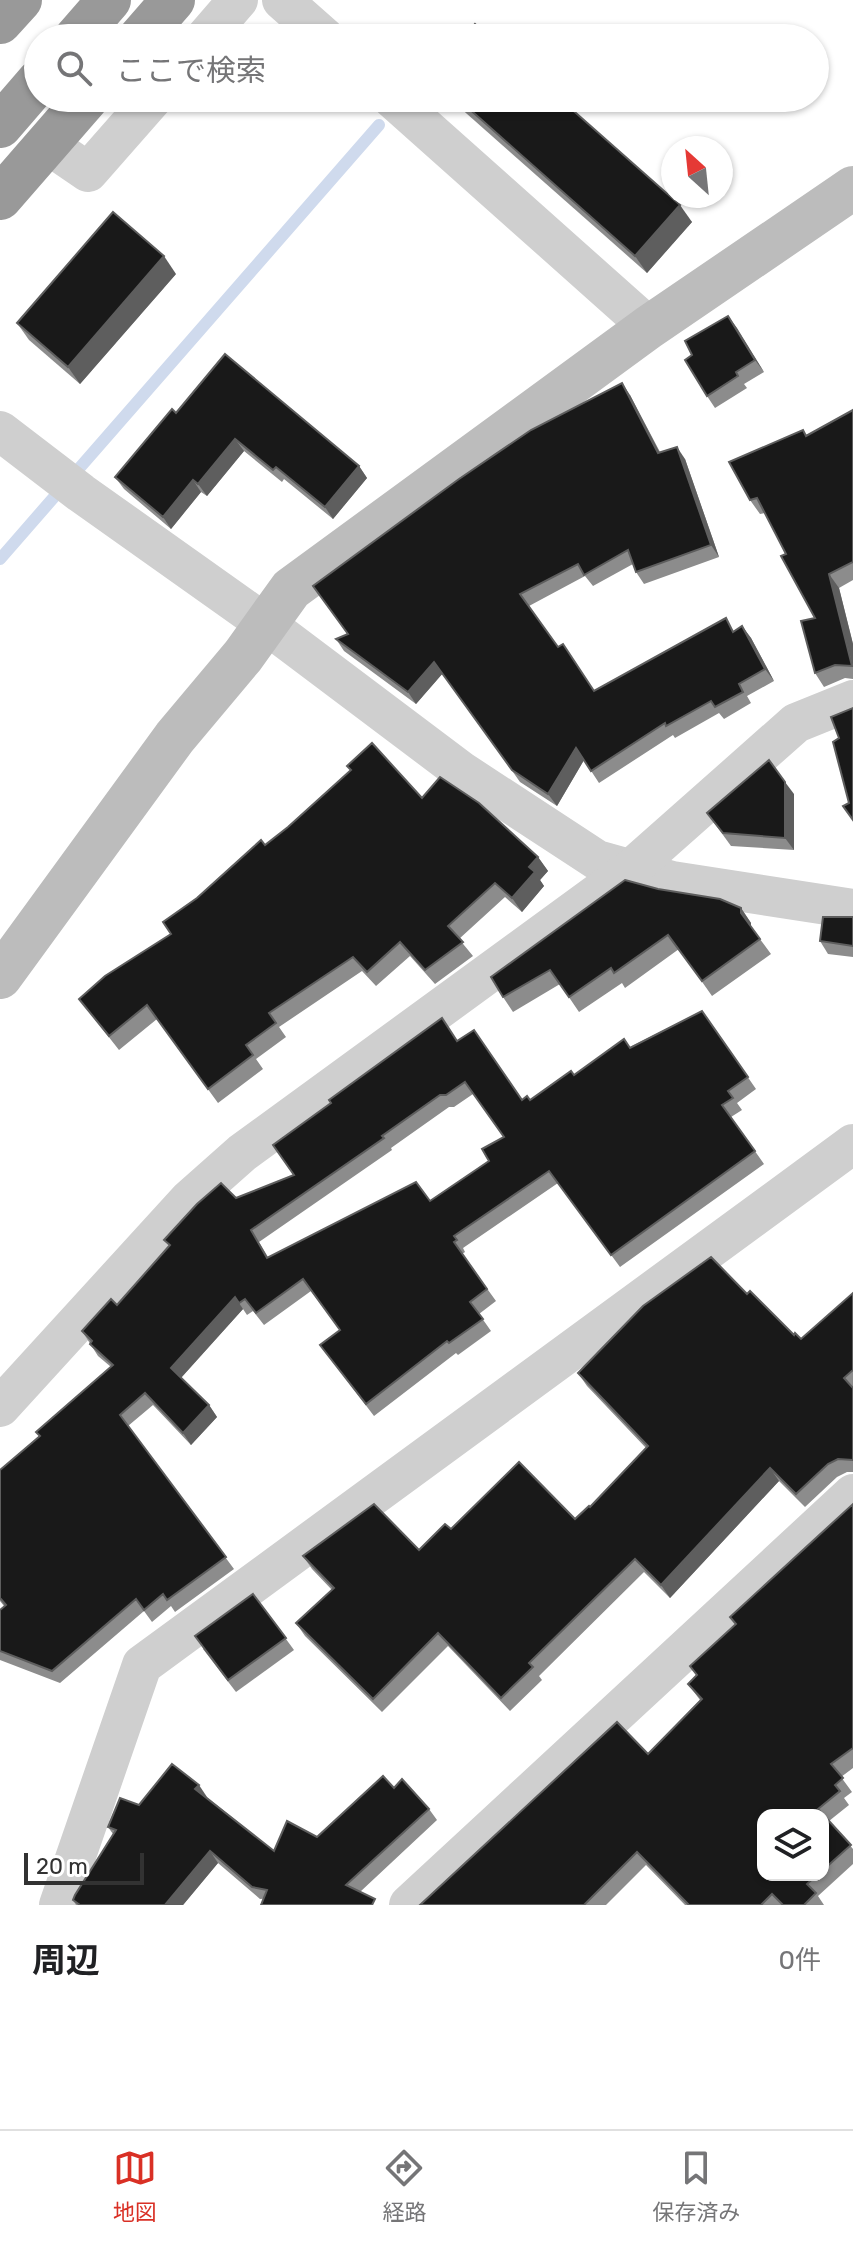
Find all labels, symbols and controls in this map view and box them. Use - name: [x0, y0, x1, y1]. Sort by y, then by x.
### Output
- search box: [24, 24, 829, 112]
- icon: search: [52, 46, 96, 90]
- text: ここで検索: [116, 53, 266, 89]
- north arrow: [661, 136, 733, 208]
- map controls: [757, 1809, 829, 1881]
- button: layers: [757, 1809, 829, 1881]
- scale bar: [24, 1849, 144, 1885]
- text: 20 m: [36, 1853, 88, 1880]
- text: 周辺: [32, 1940, 100, 1981]
- text: 0件: [778, 1945, 821, 1976]
- tab: 地図: [113, 2146, 157, 2226]
- tab: 経路: [382, 2146, 426, 2226]
- tab: 保存済み: [652, 2146, 740, 2226]

